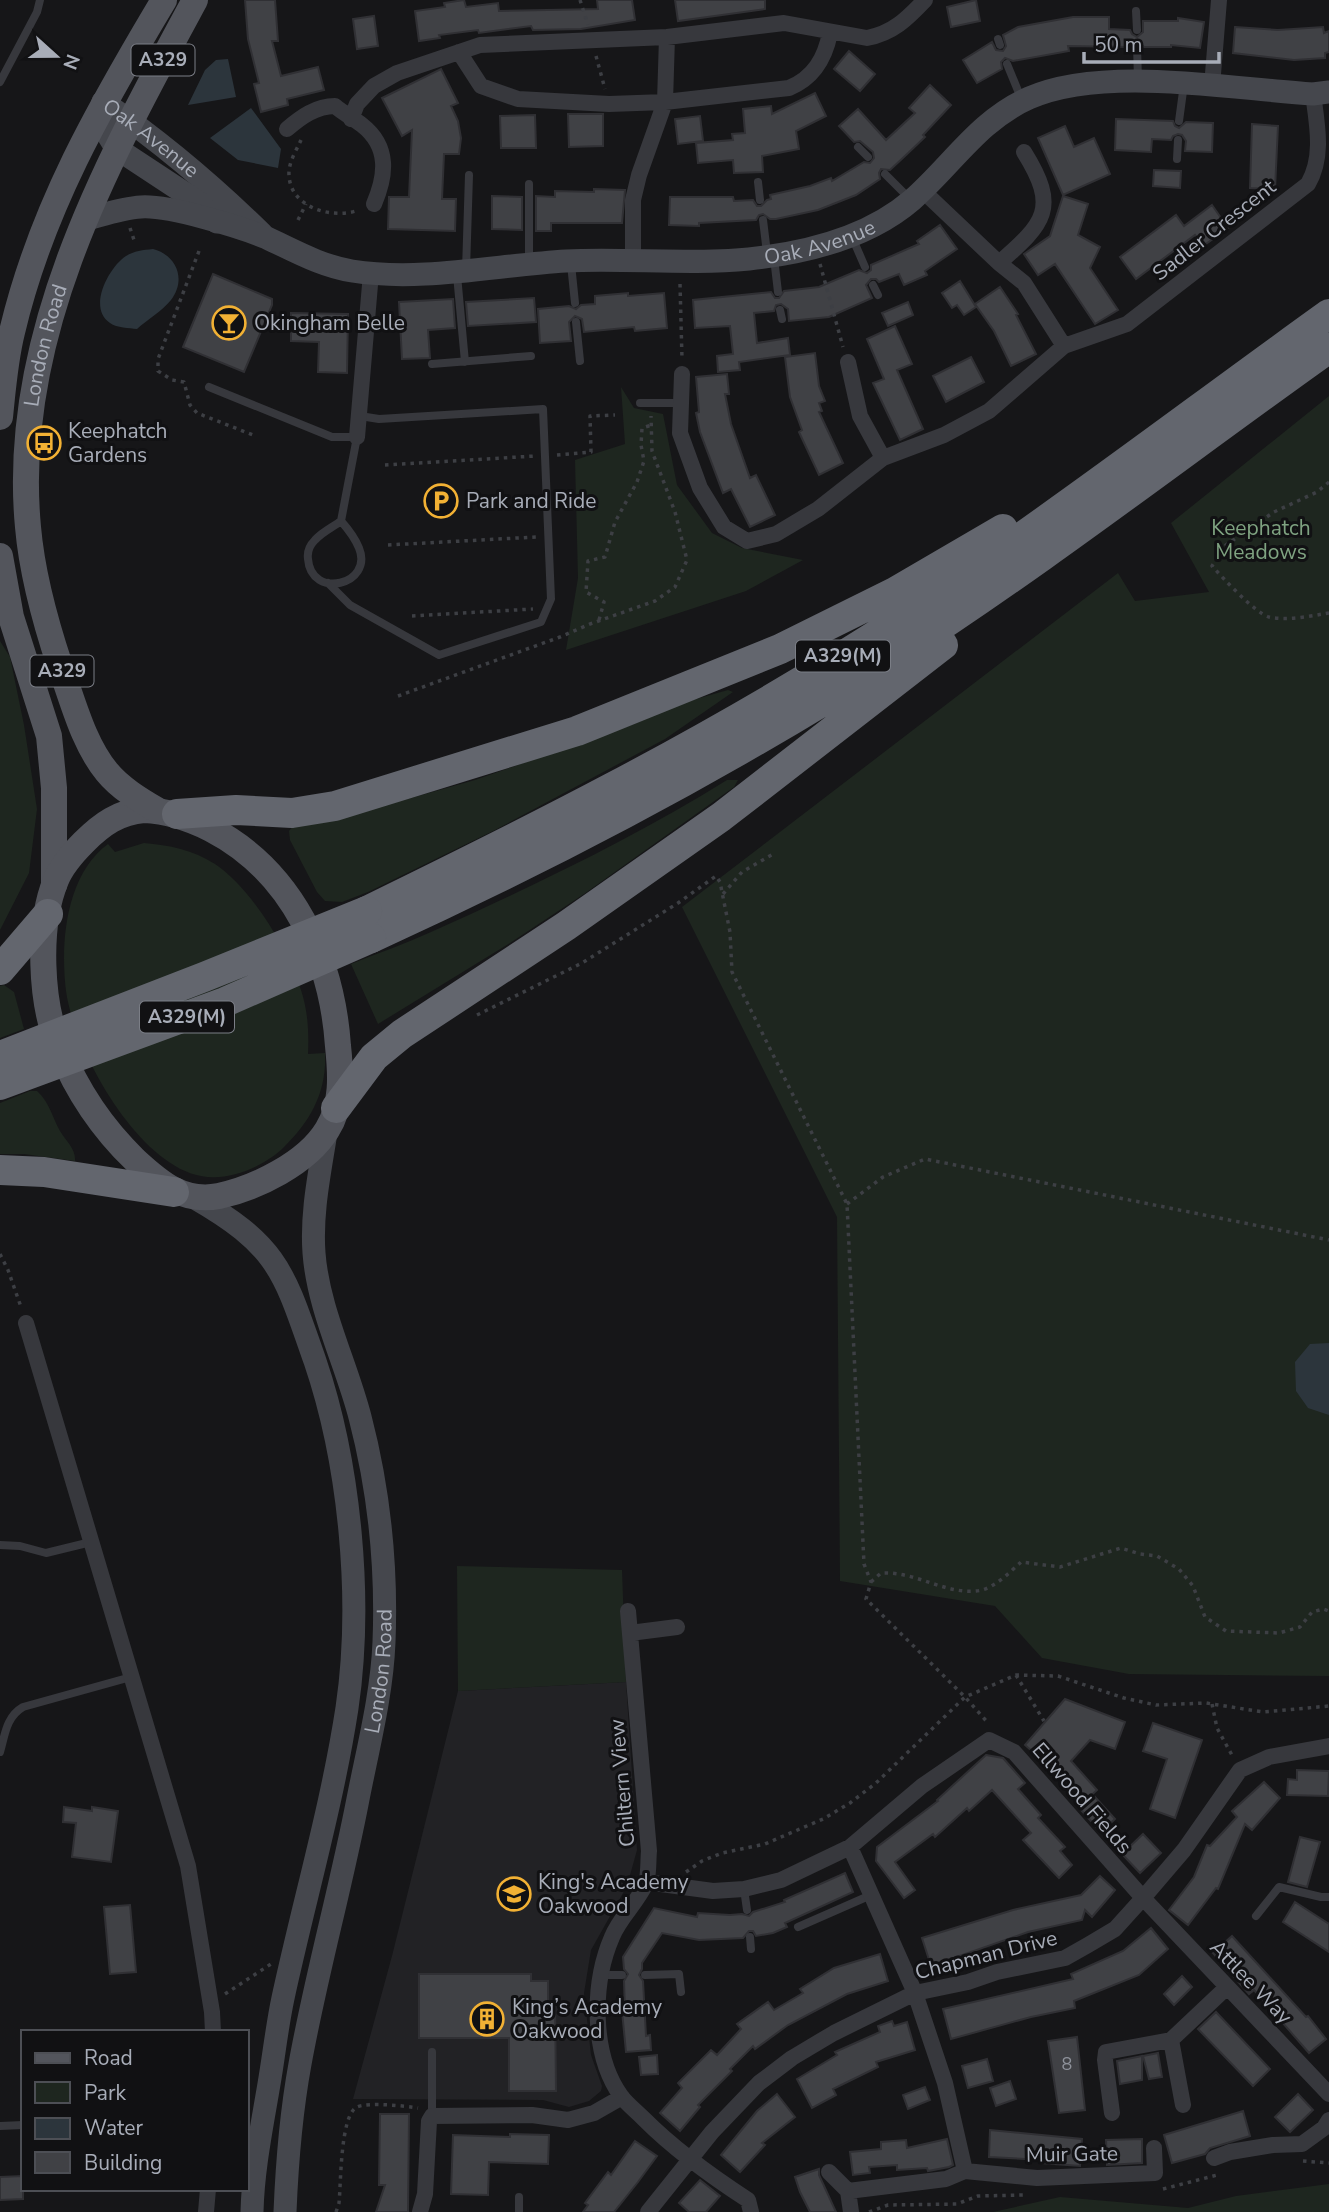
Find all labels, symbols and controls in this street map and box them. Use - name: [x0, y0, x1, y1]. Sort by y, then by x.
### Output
- north arrow: [21, 21, 91, 91]
- scale bar: [1084, 21, 1219, 65]
- text: 50 m: [1094, 31, 1143, 59]
- road number: A329: [132, 44, 194, 76]
- text: N: [56, 50, 86, 73]
- street label: Oak Avenue: [97, 92, 205, 184]
- street label: Sadler Crescent: [1147, 173, 1282, 287]
- street label: Oak Avenue: [762, 213, 880, 271]
- street label: London Road: [17, 281, 74, 409]
- bar icon: Okingham Belle: [210, 304, 248, 342]
- place label: Okingham Belle: [254, 309, 405, 337]
- place label: Keephatch Gardens: [68, 417, 167, 469]
- bus stop icon: Keephatch Gardens: [25, 424, 63, 462]
- parking icon: Park and Ride: [422, 482, 460, 520]
- place label: Park and Ride: [466, 487, 596, 515]
- park label: Keephatch Meadows: [1211, 514, 1311, 566]
- road number: A329(M): [796, 640, 890, 671]
- road number: A329: [31, 656, 94, 686]
- road number: A329(M): [140, 1001, 234, 1032]
- street label: London Road: [358, 1609, 399, 1736]
- street label: Chiltern View: [602, 1718, 642, 1848]
- street label: Ellwood Fields: [1026, 1736, 1138, 1860]
- place label: King's Academy Oakwood: [538, 1868, 689, 1920]
- school or university icon: King's Academy Oakwood: [495, 1875, 533, 1913]
- street label: Chapman Drive: [912, 1924, 1060, 1986]
- street label: Attlee Way: [1204, 1934, 1298, 2030]
- place label: King’s Academy Oakwood: [512, 1993, 662, 2045]
- building icon: King’s Academy Oakwood: [468, 2000, 506, 2038]
- legend: [21, 2030, 248, 2191]
- text: Road: [84, 2044, 133, 2072]
- house number: 8: [1062, 2052, 1072, 2076]
- text: Park: [84, 2079, 126, 2107]
- text: Water: [84, 2114, 143, 2142]
- street label: Muir Gate: [1026, 2139, 1118, 2169]
- text: Building: [84, 2149, 162, 2177]

